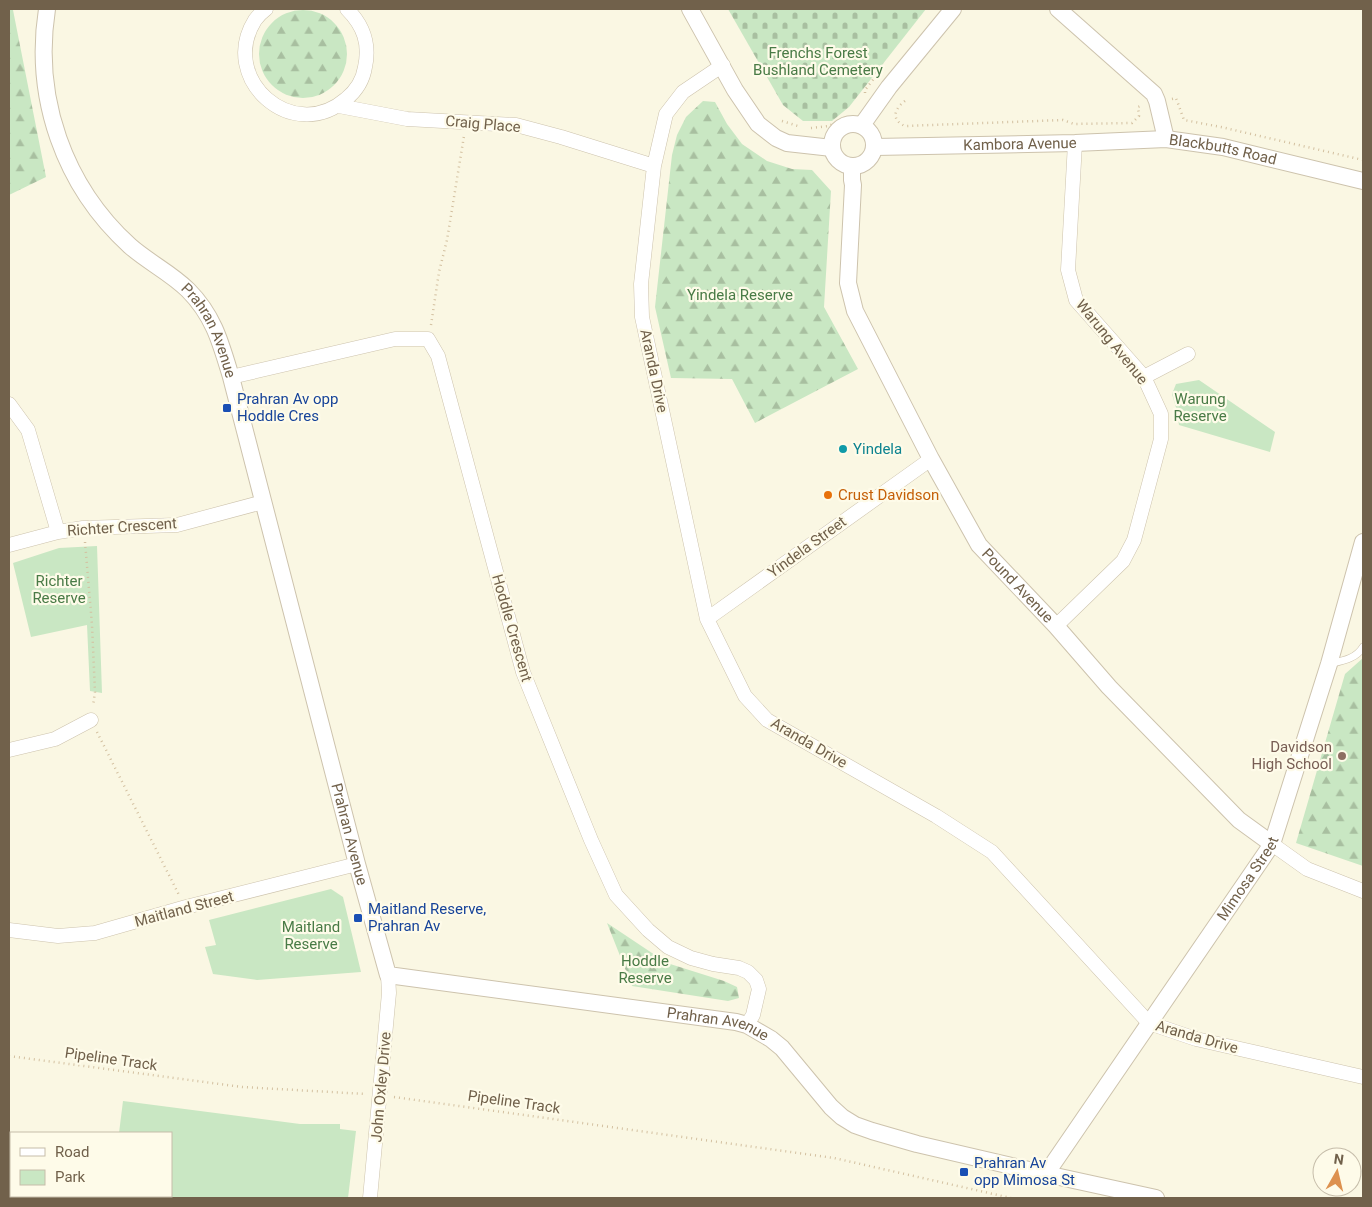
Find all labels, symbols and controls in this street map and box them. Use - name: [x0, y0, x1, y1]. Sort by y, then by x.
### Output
- park label: Frenchs Forest Bushland Cemetery: [753, 44, 883, 79]
- street label: Craig Place: [445, 112, 521, 136]
- street label: Blackbutts Road: [1168, 131, 1278, 169]
- street label: Kambora Avenue: [963, 134, 1077, 154]
- street label: Prahran Avenue: [177, 279, 240, 380]
- park label: Yindela Reserve: [687, 286, 793, 304]
- street label: Warung Avenue: [1072, 296, 1152, 388]
- street label: Aranda Drive: [636, 328, 672, 415]
- place label: Prahran Av opp Hoddle Cres: [237, 390, 338, 425]
- park label: Warung Reserve: [1173, 390, 1227, 425]
- marker: Prahran Av opp Hoddle Cres: [221, 402, 233, 414]
- place label: Yindela: [853, 440, 902, 458]
- marker: Yindela: [837, 443, 849, 455]
- place label: Crust Davidson: [838, 486, 939, 504]
- marker: Crust Davidson: [822, 489, 834, 501]
- street label: Yindela Street: [764, 512, 850, 581]
- street label: Richter Crescent: [66, 514, 178, 540]
- street label: Pound Avenue: [978, 545, 1057, 627]
- park label: Richter Reserve: [32, 572, 86, 607]
- street label: Hoddle Crescent: [488, 572, 536, 684]
- street label: Aranda Drive: [768, 714, 850, 772]
- place label: Davidson High School: [1251, 738, 1332, 773]
- marker: Davidson High School: [1336, 750, 1348, 762]
- street label: Prahran Avenue: [327, 781, 371, 887]
- street label: Mimosa Street: [1213, 835, 1283, 924]
- street label: Maitland Street: [133, 887, 236, 931]
- place label: Maitland Reserve, Prahran Av: [368, 900, 486, 935]
- marker: Maitland Reserve, Prahran Av: [352, 912, 364, 924]
- park label: Maitland Reserve: [282, 918, 340, 953]
- park label: Hoddle Reserve: [618, 952, 672, 987]
- street label: Prahran Avenue: [666, 1004, 772, 1045]
- street label: Aranda Drive: [1154, 1017, 1240, 1057]
- street label: John Oxley Drive: [367, 1031, 395, 1143]
- street label: Pipeline Track: [64, 1044, 159, 1074]
- street label: Pipeline Track: [467, 1087, 562, 1117]
- legend: [10, 1132, 172, 1197]
- text: Road: [55, 1143, 89, 1161]
- north arrow: [1312, 1147, 1362, 1197]
- text: N: [1333, 1151, 1345, 1168]
- place label: Prahran Av opp Mimosa St: [974, 1154, 1075, 1189]
- marker: Prahran Av opp Mimosa St: [958, 1166, 970, 1178]
- text: Park: [55, 1168, 86, 1186]

